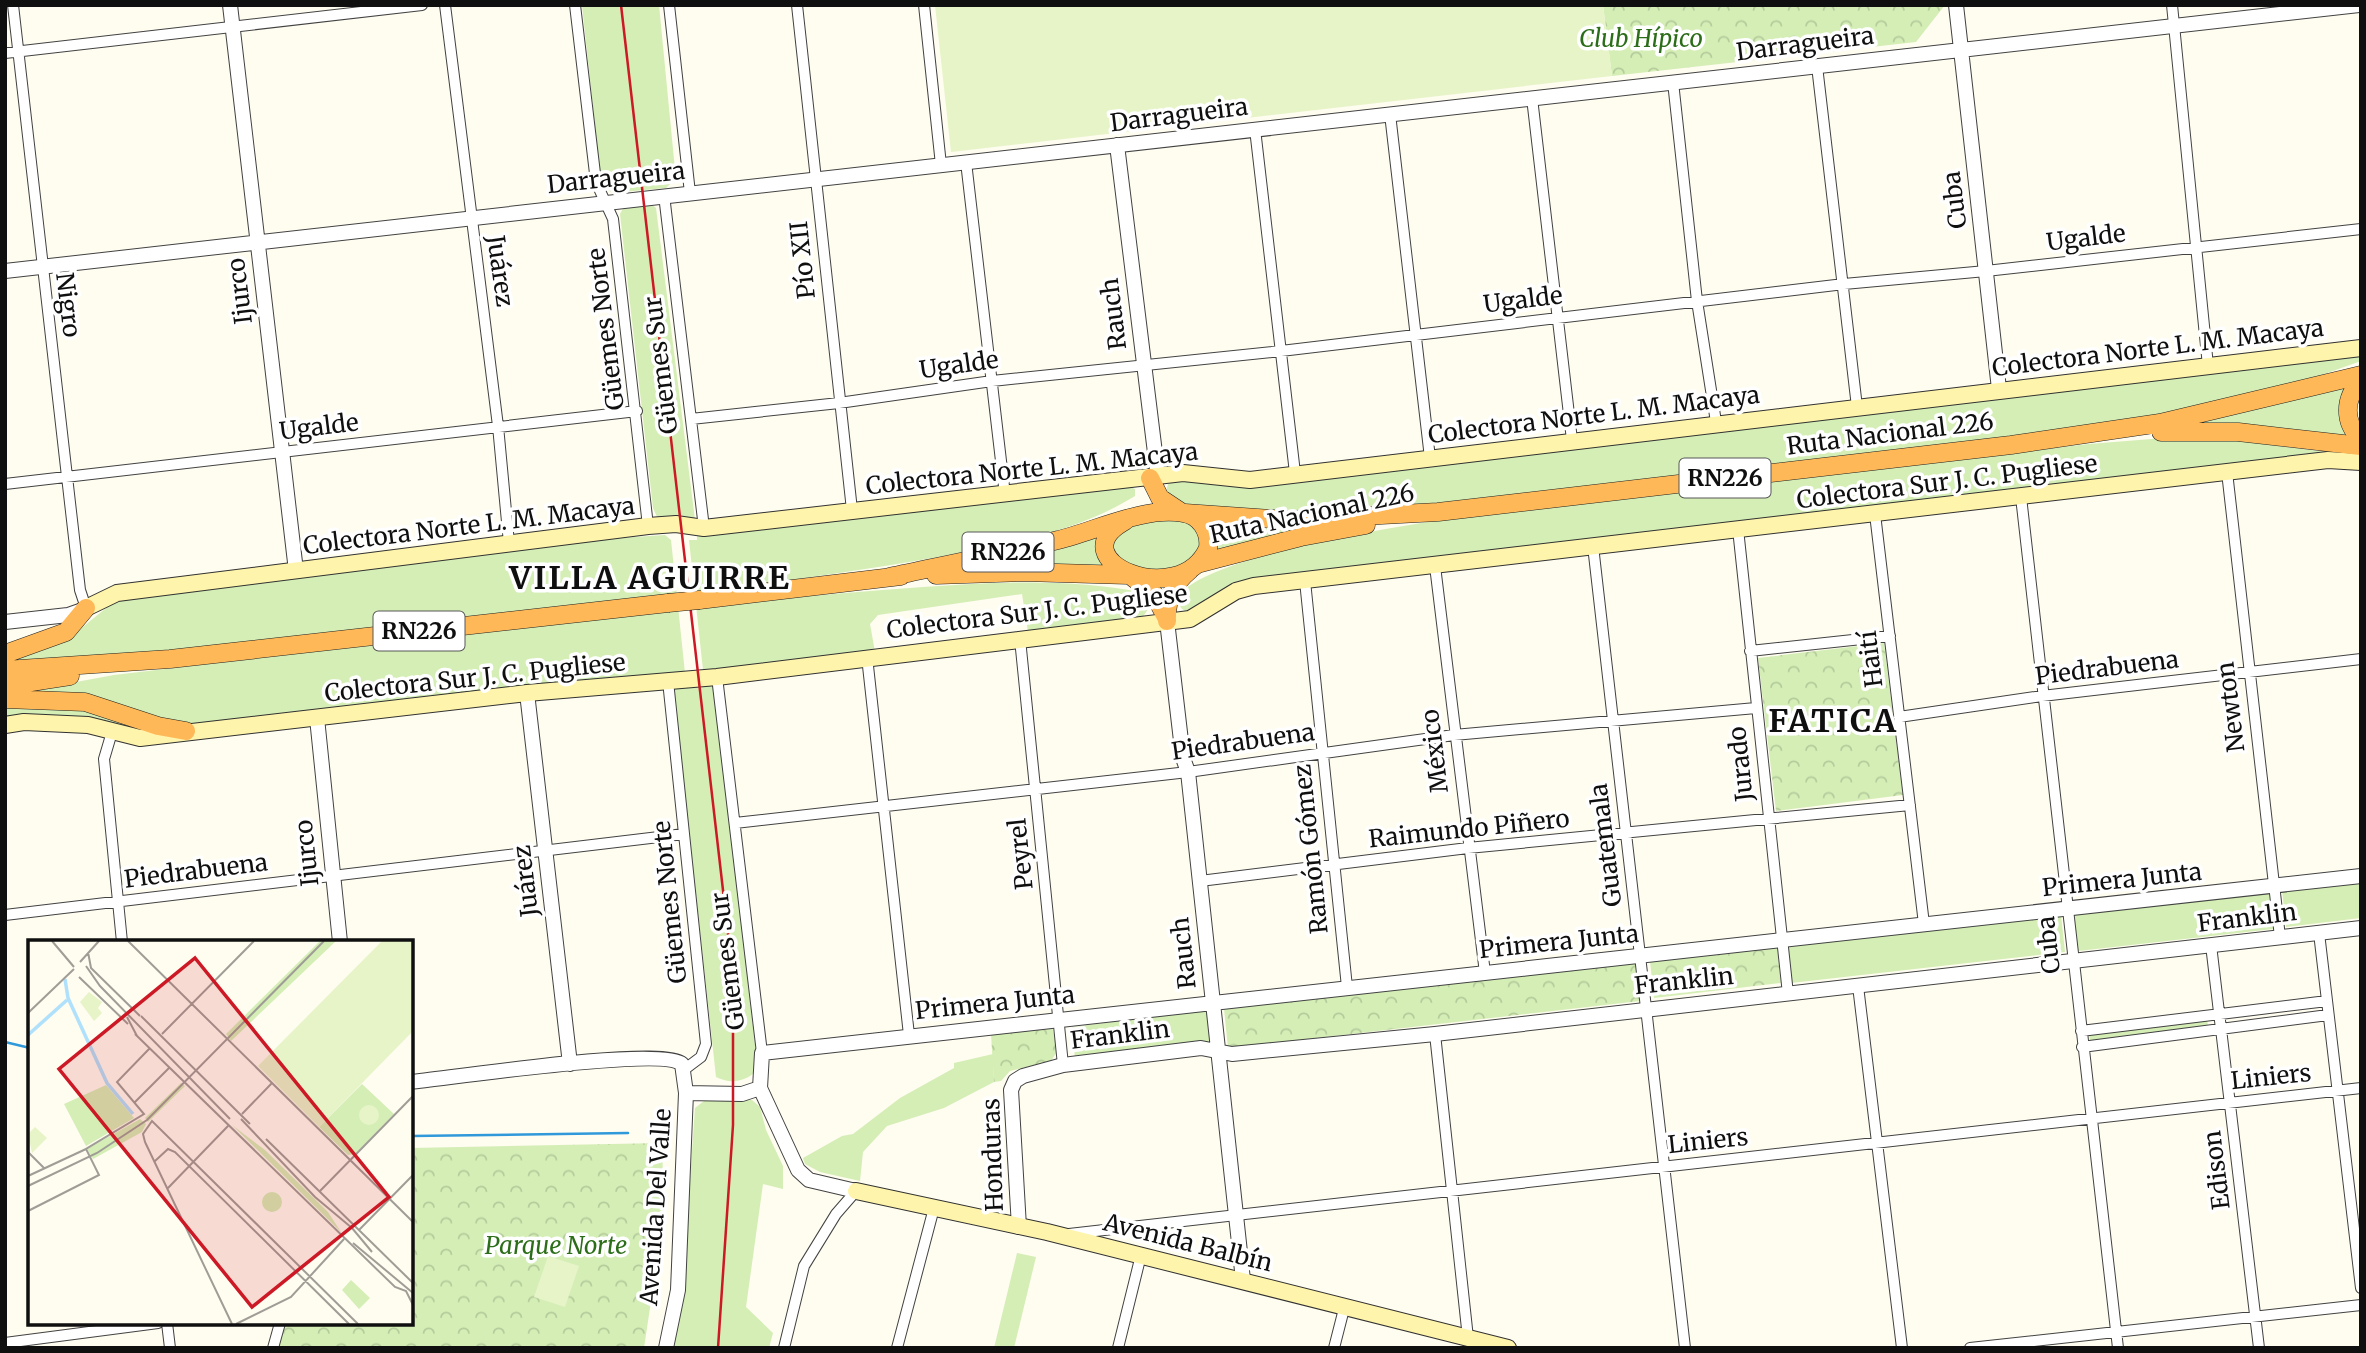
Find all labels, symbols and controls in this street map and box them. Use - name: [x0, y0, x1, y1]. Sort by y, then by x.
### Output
- street label: Darragueira: [1734, 20, 1876, 67]
- park label: Club Hípico: [1579, 23, 1703, 54]
- street label: Darragueira: [1108, 91, 1250, 138]
- street label: Darragueira: [545, 155, 687, 200]
- street label: Cuba: [1936, 169, 1973, 230]
- street label: Ugalde: [2045, 217, 2127, 258]
- street label: Pío XII: [783, 220, 822, 300]
- street label: Juárez: [480, 232, 521, 309]
- street label: Güemes Norte: [580, 246, 631, 412]
- street label: Ijurco: [220, 256, 259, 326]
- street label: Nigro: [49, 271, 88, 339]
- street label: Rauch: [1094, 276, 1133, 352]
- street label: Ugalde: [1482, 279, 1564, 320]
- street label: Güemes Sur: [637, 294, 684, 436]
- street label: Colectora Norte L. M. Macaya: [1990, 312, 2326, 383]
- street label: Ugalde: [917, 344, 1000, 385]
- street label: Colectora Norte L. M. Macaya: [1426, 379, 1762, 450]
- street label: Ruta Nacional 226: [1785, 405, 1995, 462]
- street label: Ugalde: [278, 406, 360, 447]
- street label: Colectora Norte L. M. Macaya: [864, 436, 1200, 501]
- street label: Colectora Sur J. C. Pugliese: [1795, 448, 2099, 515]
- road number: RN226: [1680, 458, 1770, 498]
- street label: Ruta Nacional 226: [1207, 477, 1417, 550]
- street label: Colectora Norte L. M. Macaya: [301, 490, 637, 561]
- road number: RN226: [962, 532, 1054, 572]
- district label: VILLA AGUIRRE: [508, 558, 791, 598]
- street label: Colectora Sur J. C. Pugliese: [885, 578, 1189, 645]
- road number: RN226: [374, 611, 464, 650]
- street label: Haití: [1852, 628, 1889, 689]
- street label: Piedrabuena: [2033, 643, 2181, 692]
- street label: Colectora Sur J. C. Pugliese: [323, 646, 627, 709]
- street label: Newton: [2210, 660, 2251, 754]
- district label: FATICA: [1768, 701, 1898, 741]
- street label: México: [1414, 707, 1455, 795]
- street label: Piedrabuena: [1169, 716, 1317, 767]
- street label: Jurado: [1721, 725, 1760, 804]
- street label: Ramón Gómez: [1286, 763, 1335, 935]
- street label: Guatemala: [1583, 782, 1628, 908]
- street label: Raimundo Piñero: [1367, 803, 1571, 854]
- street label: Peyrel: [1001, 817, 1040, 891]
- street label: Ijurco: [288, 818, 325, 888]
- street label: Güemes Norte: [646, 819, 693, 985]
- street label: Juárez: [506, 844, 545, 920]
- street label: Piedrabuena: [122, 846, 270, 895]
- street label: Primera Junta: [2041, 856, 2203, 903]
- street label: Güemes Sur: [704, 890, 751, 1032]
- street label: Franklin: [2196, 896, 2298, 939]
- street label: Cuba: [2030, 915, 2067, 975]
- street label: Rauch: [1164, 916, 1203, 990]
- street label: Primera Junta: [1478, 918, 1640, 965]
- inset map: [28, 940, 413, 1325]
- street label: Franklin: [1633, 960, 1735, 1001]
- street label: Primera Junta: [914, 979, 1076, 1026]
- street label: Franklin: [1069, 1013, 1171, 1056]
- street label: Liniers: [2229, 1057, 2313, 1096]
- street label: Honduras: [975, 1098, 1010, 1212]
- street label: Avenida Del Valle: [633, 1107, 678, 1308]
- street label: Liniers: [1666, 1121, 1750, 1160]
- street label: Edison: [2196, 1129, 2237, 1211]
- street label: Avenida Balbín: [1099, 1206, 1276, 1279]
- park label: Parque Norte: [485, 1230, 627, 1261]

